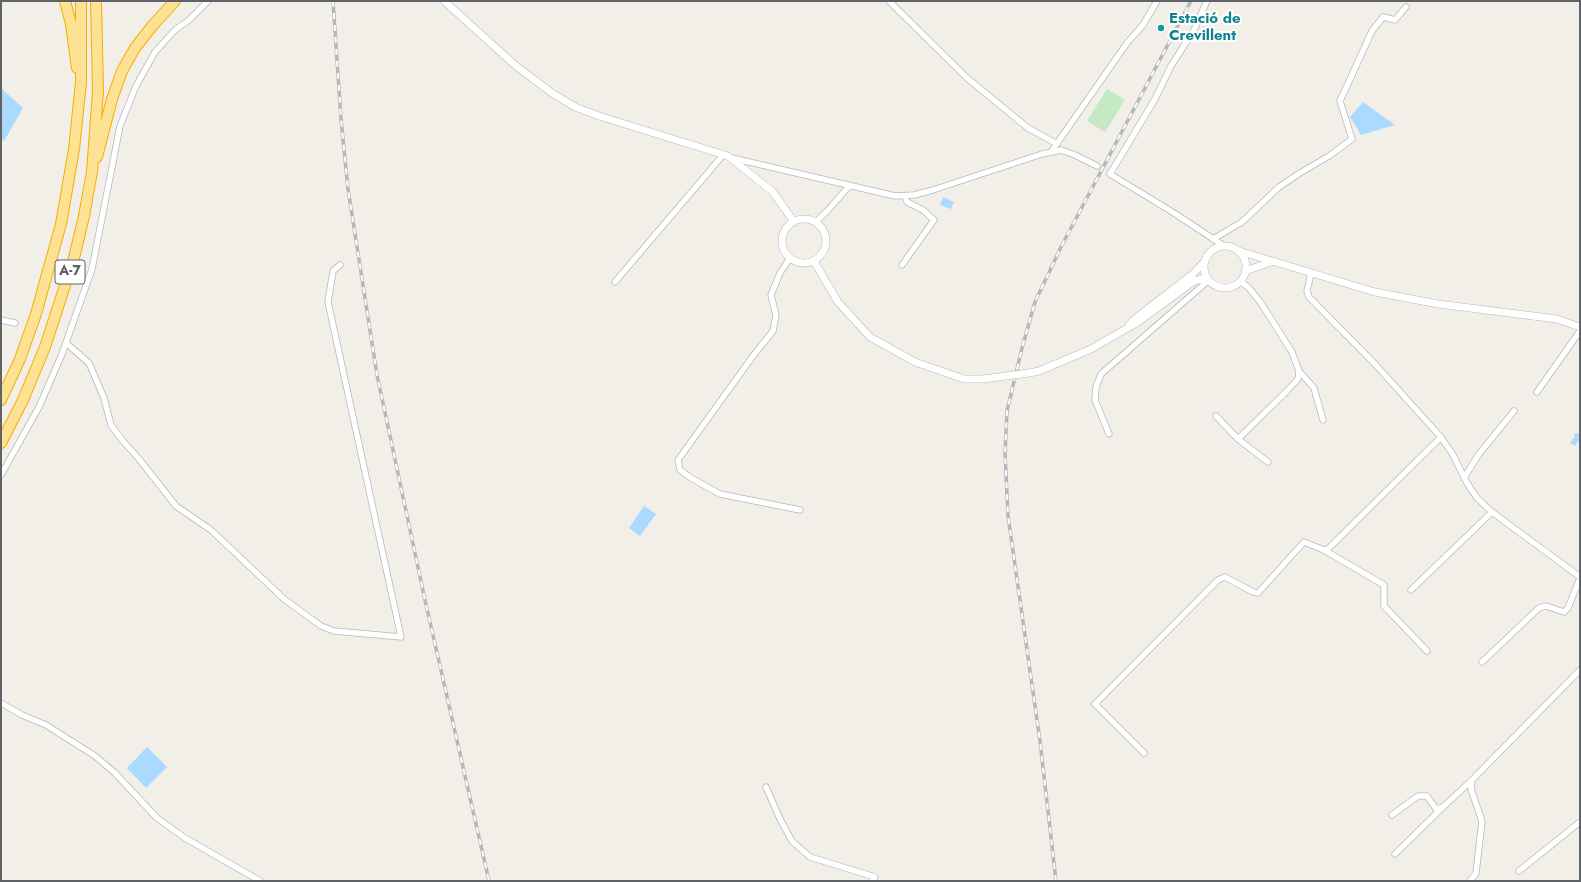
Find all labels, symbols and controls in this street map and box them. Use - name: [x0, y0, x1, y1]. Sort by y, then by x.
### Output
- place label: Estació de Crevillent: [1169, 10, 1240, 45]
- marker: Estació de Crevillent: [1156, 23, 1166, 33]
- road number: A-7: [55, 260, 85, 284]

